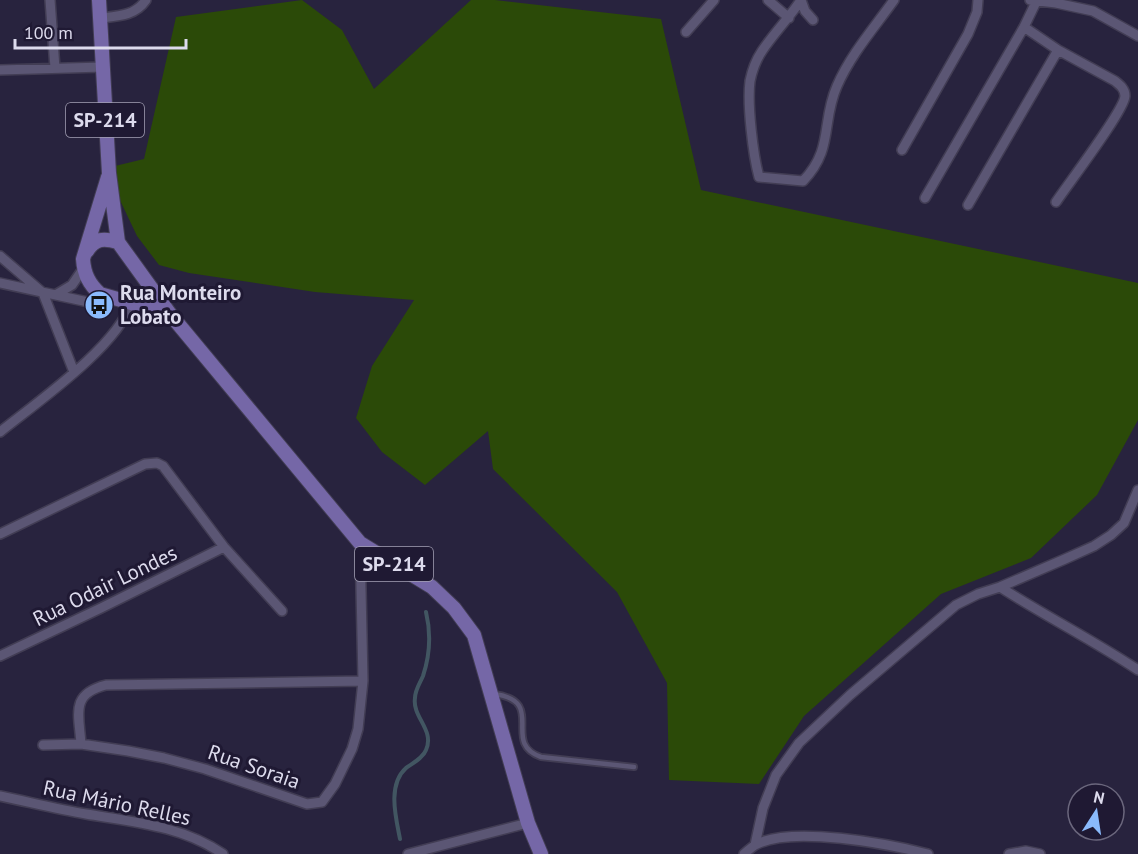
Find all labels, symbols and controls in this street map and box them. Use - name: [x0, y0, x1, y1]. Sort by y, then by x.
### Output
- scale bar: [15, 12, 186, 50]
- text: 100 m: [24, 21, 73, 44]
- road number: SP-214: [66, 103, 144, 137]
- place label: Rua Monteiro Lobato: [120, 279, 241, 330]
- bus stop icon: Rua Monteiro Lobato: [83, 289, 115, 321]
- street label: Rua Odair Londes: [28, 539, 181, 632]
- road number: SP-214: [355, 547, 433, 581]
- street label: Rua Soraia: [205, 738, 304, 795]
- street label: Rua Mário Relles: [41, 774, 193, 831]
- north arrow: [1066, 782, 1126, 842]
- text: N: [1092, 786, 1106, 808]

